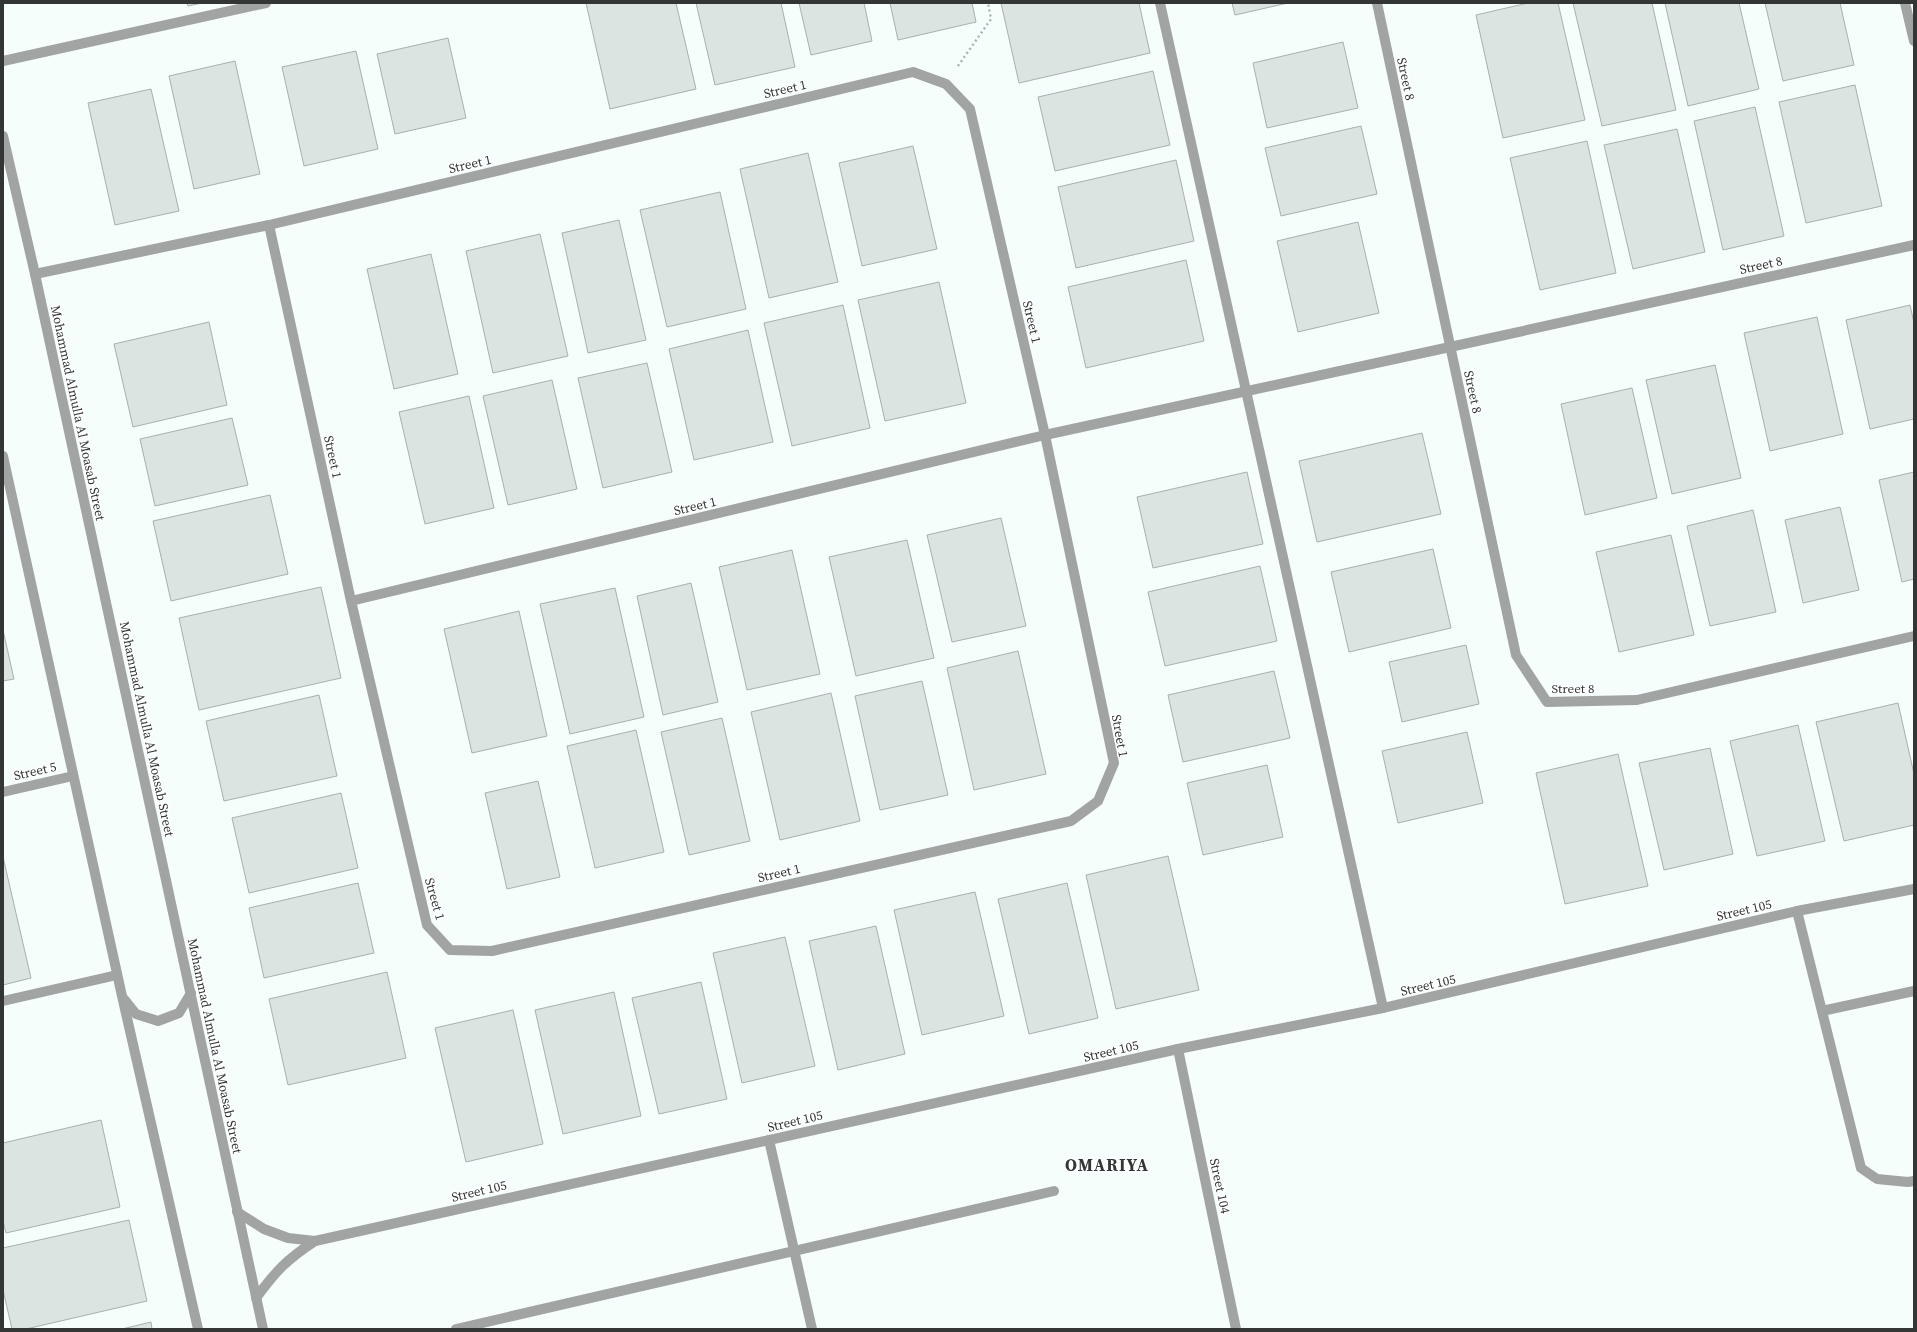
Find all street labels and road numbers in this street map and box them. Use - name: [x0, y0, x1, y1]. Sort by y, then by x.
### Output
- street label: Street 8: [1393, 56, 1419, 102]
- street label: Street 1: [762, 76, 808, 102]
- street label: Street 1: [447, 151, 493, 177]
- street label: Street 8: [1738, 252, 1784, 278]
- street label: Street 1: [1019, 299, 1045, 345]
- street label: Mohammad Almulla Al Moasab Street: [47, 304, 109, 523]
- street label: Street 8: [1460, 369, 1486, 415]
- street label: Street 1: [320, 434, 346, 480]
- street label: Street 1: [672, 493, 718, 519]
- street label: Mohammad Almulla Al Moasab Street: [116, 620, 178, 839]
- street label: Street 8: [1551, 680, 1595, 697]
- street label: Street 1: [1108, 713, 1132, 759]
- street label: Street 5: [12, 758, 58, 784]
- street label: Street 1: [756, 860, 802, 886]
- street label: Street 1: [421, 876, 449, 922]
- street label: Street 105: [1715, 895, 1773, 925]
- street label: Mohammad Almulla Al Moasab Street: [184, 937, 246, 1156]
- street label: Street 105: [1399, 970, 1457, 1000]
- street label: Street 105: [1082, 1036, 1140, 1066]
- street label: Street 105: [766, 1106, 824, 1136]
- street label: Street 104: [1206, 1157, 1234, 1216]
- street label: Street 105: [450, 1176, 508, 1206]

